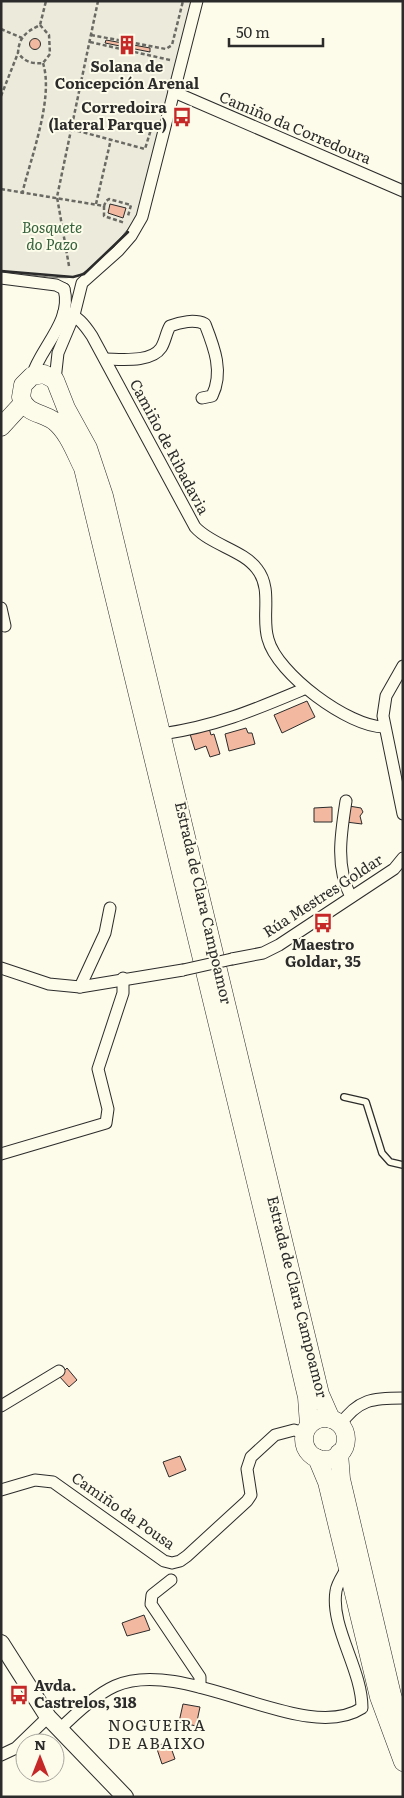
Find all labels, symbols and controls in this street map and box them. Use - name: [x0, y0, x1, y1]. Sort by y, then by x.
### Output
- scale bar: [229, 15, 323, 47]
- text: 50 m: [236, 20, 270, 43]
- building icon: Solana de Concepción Arenal: [116, 34, 138, 56]
- place label: Solana de Concepción Arenal: [55, 54, 200, 94]
- street label: Camiño da Corredoura: [216, 84, 376, 169]
- place label: Corredoira (lateral Parque): [48, 95, 167, 135]
- bus stop icon: Corredoira (lateral Parque): [171, 106, 193, 128]
- park label: Bosquete do Pazo: [22, 215, 82, 255]
- street label: Camiño de Ribadavia: [125, 374, 216, 519]
- street label: Estrada de Clara Campoamor: [170, 799, 239, 1006]
- street label: Rúa Mestres Goldar: [258, 847, 387, 942]
- bus stop icon: Maestro Goldar, 35: [312, 912, 334, 934]
- place label: Maestro Goldar, 35: [285, 932, 361, 972]
- street label: Estrada de Clara Campoamor: [262, 1193, 335, 1400]
- street label: Camiño da Pousa: [67, 1465, 181, 1555]
- place label: Avda. Castrelos, 318: [34, 1673, 137, 1713]
- bus stop icon: Avda. Castrelos, 318: [8, 1684, 30, 1706]
- district label: NOGUEIRA DE ABAIXO: [108, 1712, 206, 1754]
- north arrow: [15, 1733, 65, 1783]
- text: N: [34, 1734, 46, 1754]

